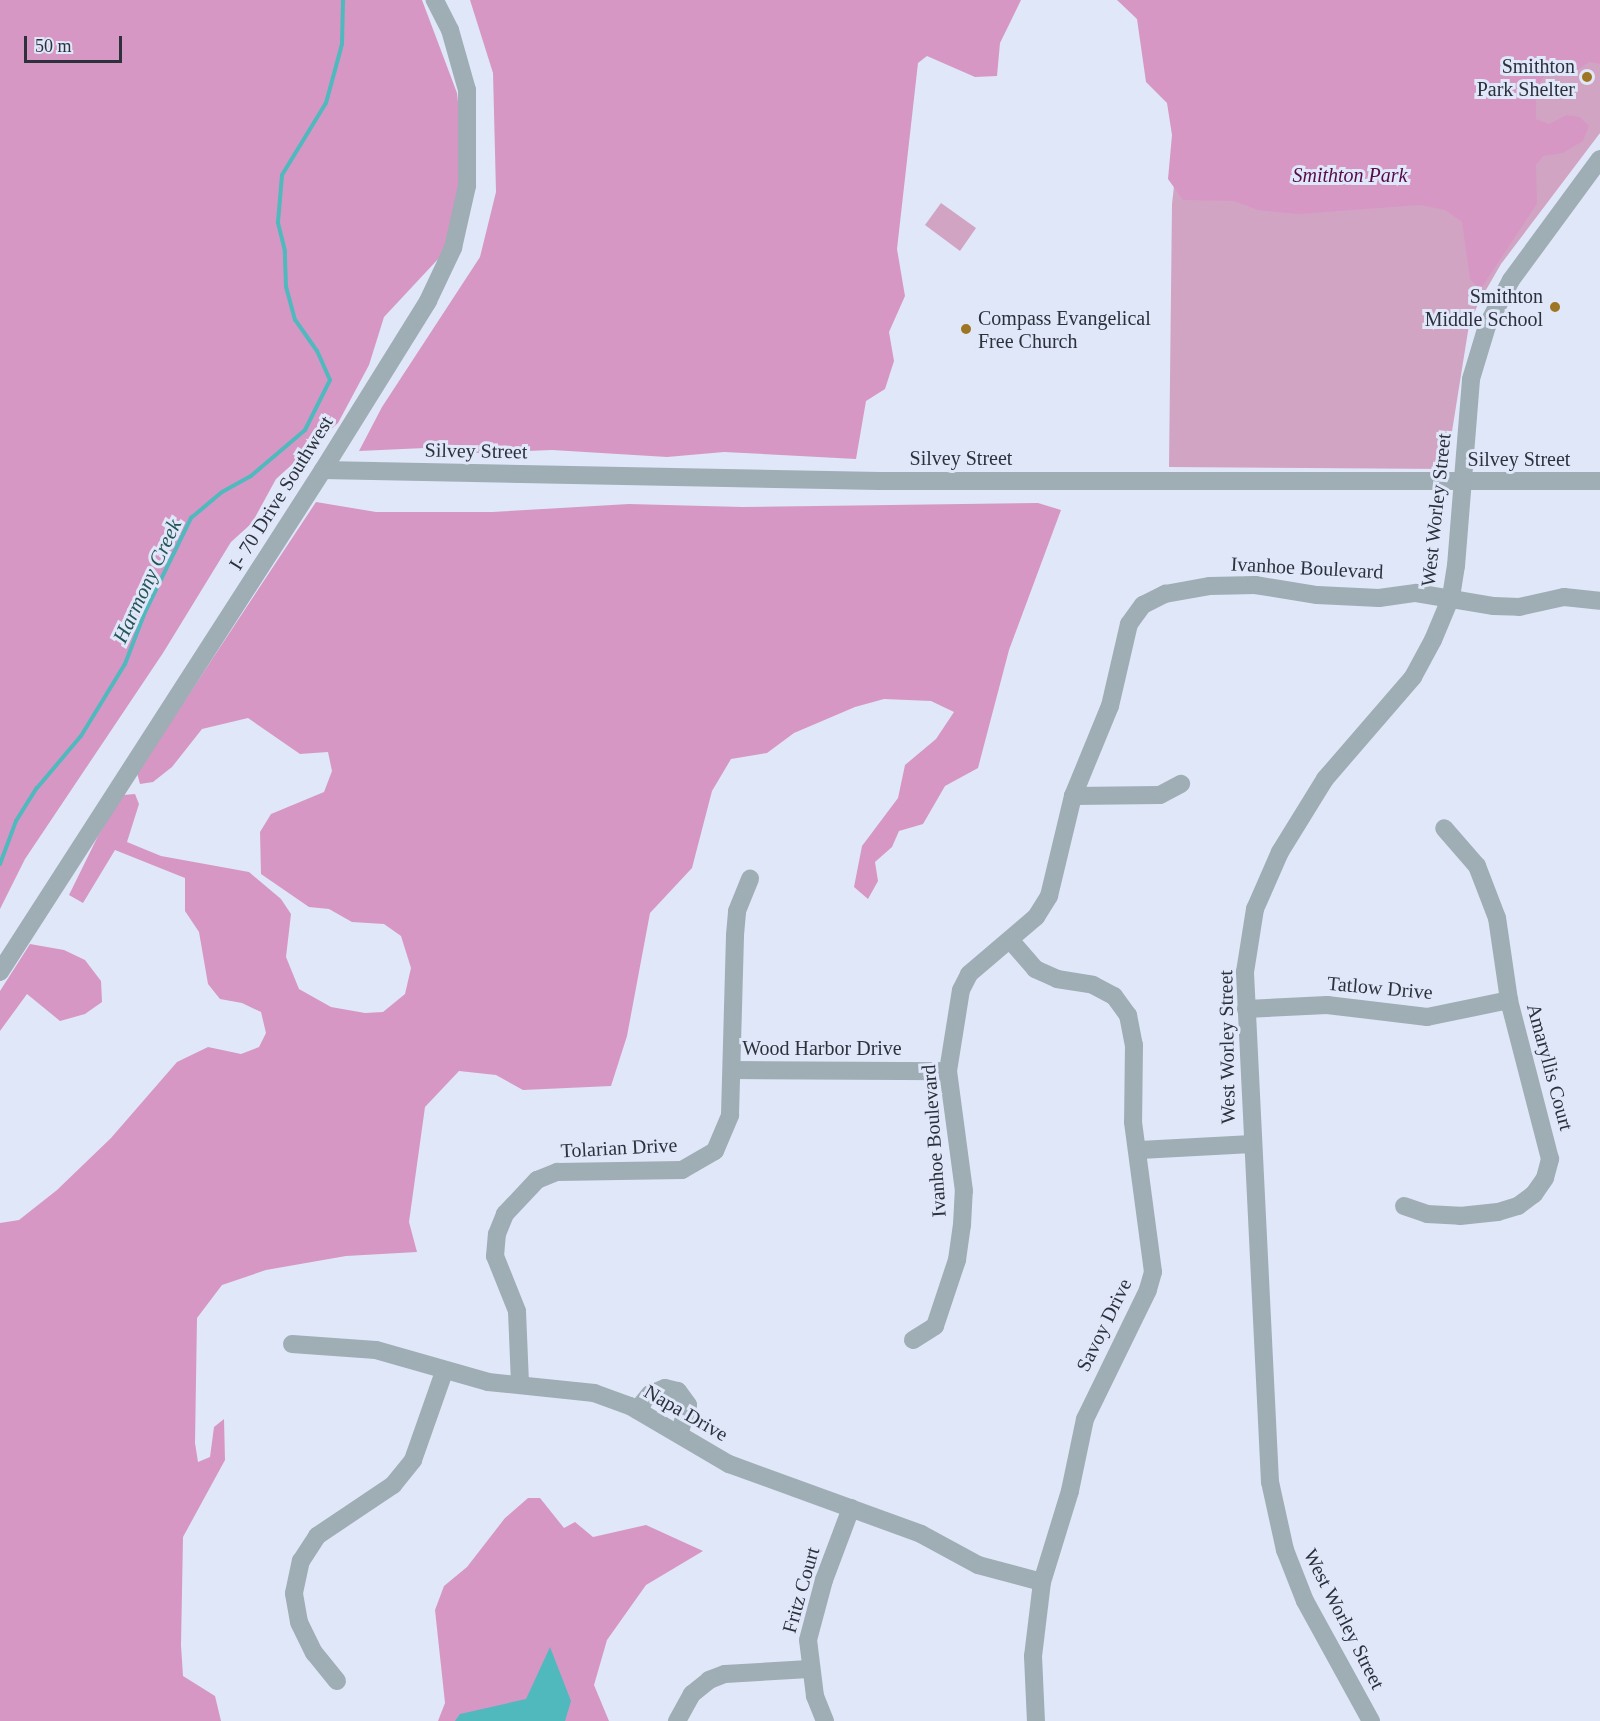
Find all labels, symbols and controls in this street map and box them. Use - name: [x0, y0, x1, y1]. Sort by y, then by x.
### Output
- scale bar: [27, 24, 124, 62]
- text: 50 m: [35, 36, 72, 56]
- place label: Smithton Park Shelter: [1477, 54, 1575, 101]
- marker: Smithton Park Shelter: [1580, 70, 1594, 84]
- park label: Smithton Park: [1293, 163, 1407, 187]
- place label: Smithton Middle School: [1425, 284, 1543, 331]
- marker: Smithton Middle School: [1548, 300, 1562, 314]
- place label: Compass Evangelical Free Church: [978, 306, 1151, 353]
- marker: Compass Evangelical Free Church: [959, 322, 973, 336]
- street label: I- 70 Drive Southwest: [224, 412, 338, 574]
- street label: West Worley Street: [1416, 432, 1456, 588]
- street label: Silvey Street: [424, 438, 528, 464]
- street label: Silvey Street: [910, 446, 1012, 470]
- street label: Silvey Street: [1468, 447, 1570, 471]
- water label: Harmony Creek: [107, 515, 187, 647]
- street label: Ivanhoe Boulevard: [1230, 552, 1384, 584]
- street label: West Worley Street: [1214, 970, 1240, 1124]
- street label: Tatlow Drive: [1326, 971, 1434, 1005]
- street label: Amaryllis Court: [1522, 1001, 1578, 1133]
- street label: Wood Harbor Drive: [742, 1036, 902, 1060]
- street label: Ivanhoe Boulevard: [917, 1064, 951, 1218]
- street label: Tolarian Drive: [560, 1133, 678, 1163]
- street label: Savoy Drive: [1071, 1275, 1137, 1375]
- street label: Napa Drive: [640, 1379, 732, 1447]
- street label: Fritz Court: [777, 1544, 825, 1636]
- street label: West Worley Street: [1298, 1545, 1390, 1693]

